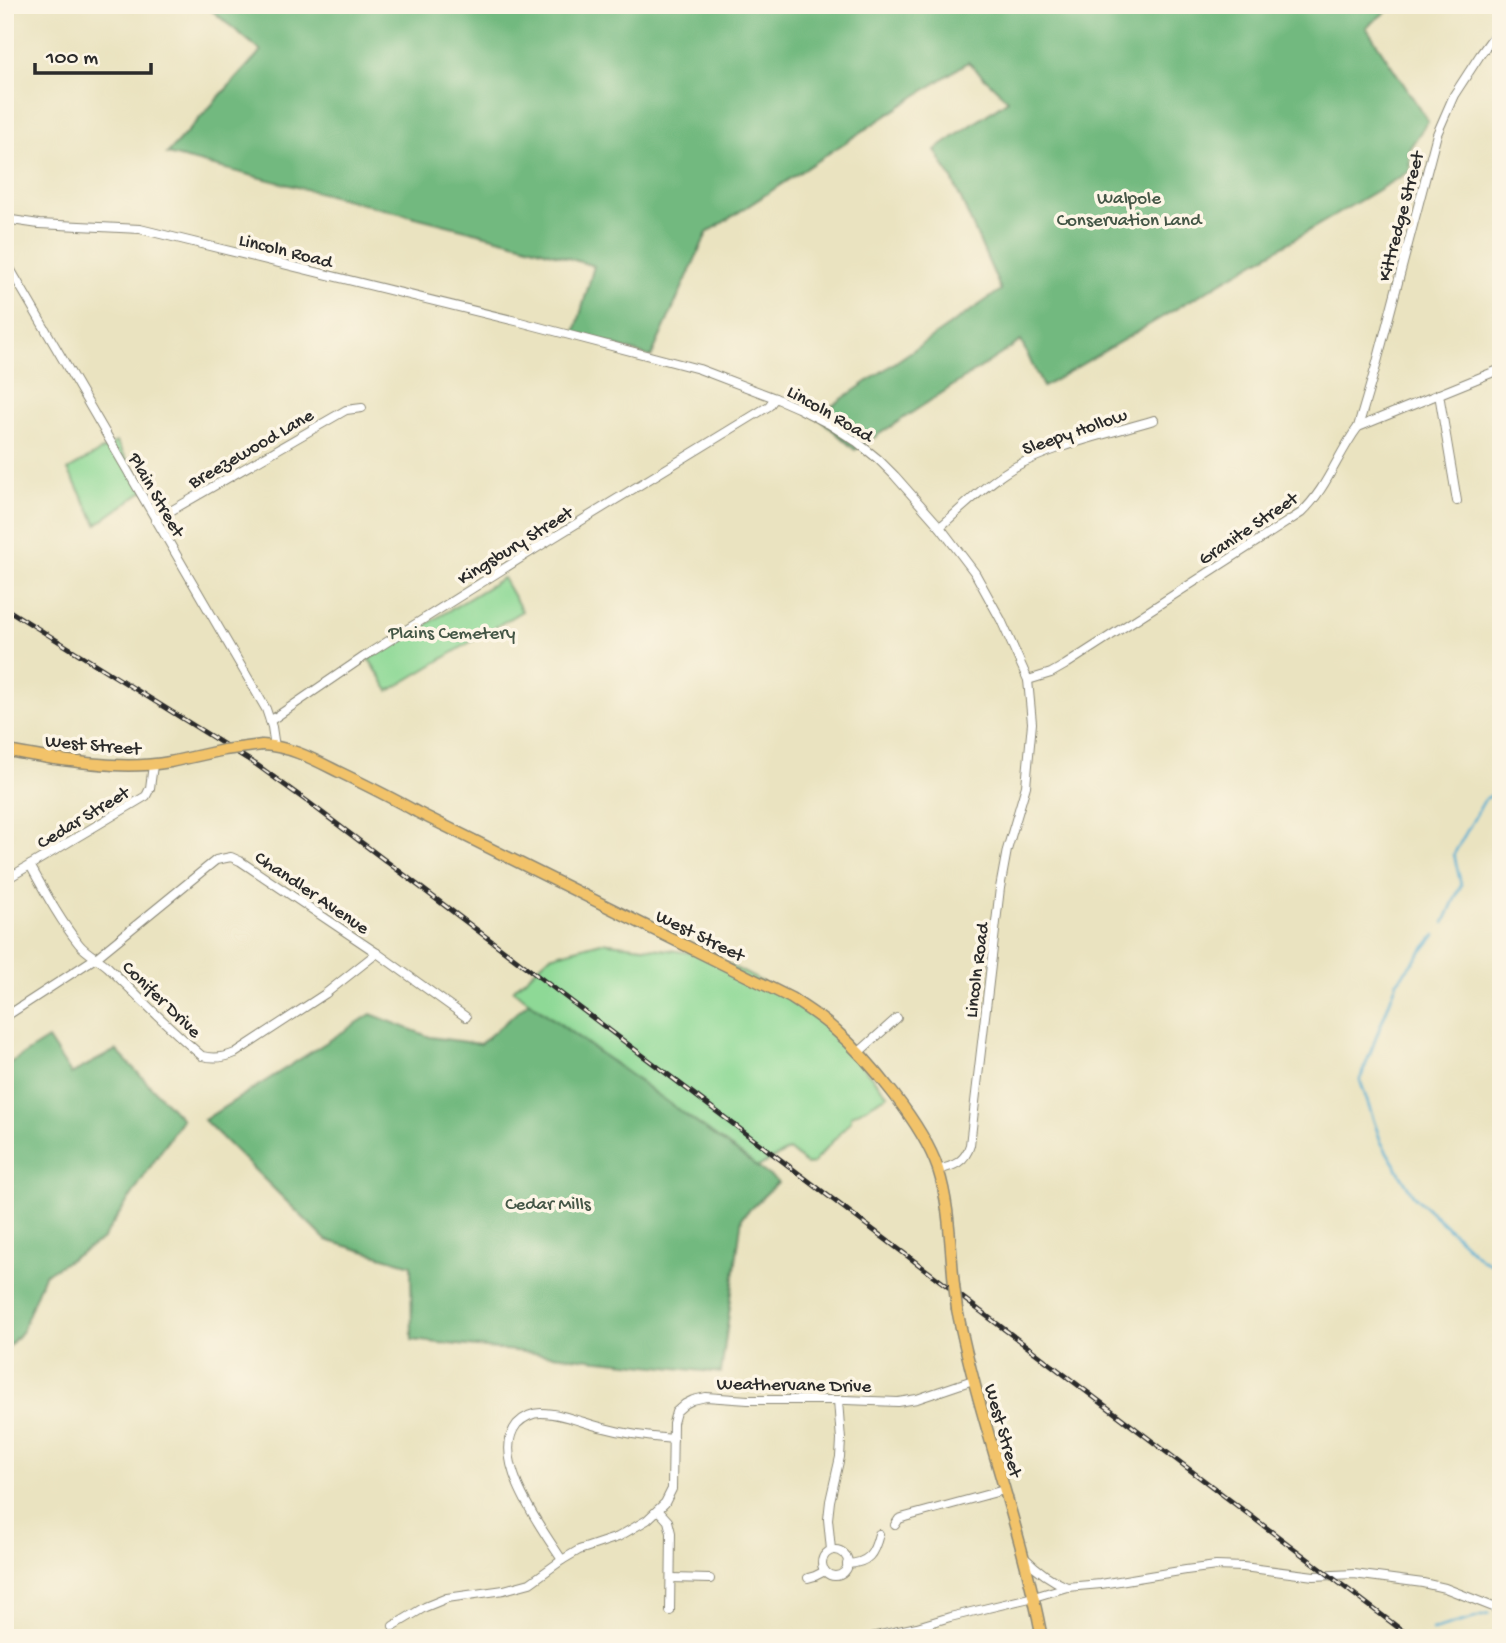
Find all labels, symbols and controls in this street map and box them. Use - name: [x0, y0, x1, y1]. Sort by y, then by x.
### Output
- scale bar: [35, 32, 150, 76]
- text: 100 m: [45, 47, 98, 72]
- street label: Kittredge Street: [1374, 147, 1431, 284]
- park label: Walpole Conservation Land: [1057, 188, 1203, 233]
- street label: Lincoln Road: [236, 230, 336, 276]
- street label: Lincoln Road: [782, 381, 878, 450]
- street label: Breezewood Lane: [184, 405, 319, 496]
- street label: Sleepy Hollow: [1020, 405, 1131, 462]
- street label: Plain Street: [121, 449, 189, 544]
- street label: Granite Street: [1195, 487, 1305, 572]
- street label: Kingsbury Street: [454, 501, 580, 592]
- park label: Plains Cemetery: [388, 623, 516, 646]
- street label: West Street: [44, 731, 144, 762]
- street label: Cedar Street: [33, 781, 136, 856]
- street label: Chandler Avenue: [249, 847, 373, 941]
- street label: West Street: [651, 906, 750, 969]
- street label: Lincoln Road: [961, 920, 996, 1019]
- street label: Conifer Drive: [116, 957, 205, 1044]
- park label: Cedar Mills: [505, 1194, 592, 1217]
- street label: Weathervane Drive: [716, 1374, 872, 1399]
- street label: West Street: [977, 1382, 1027, 1482]

